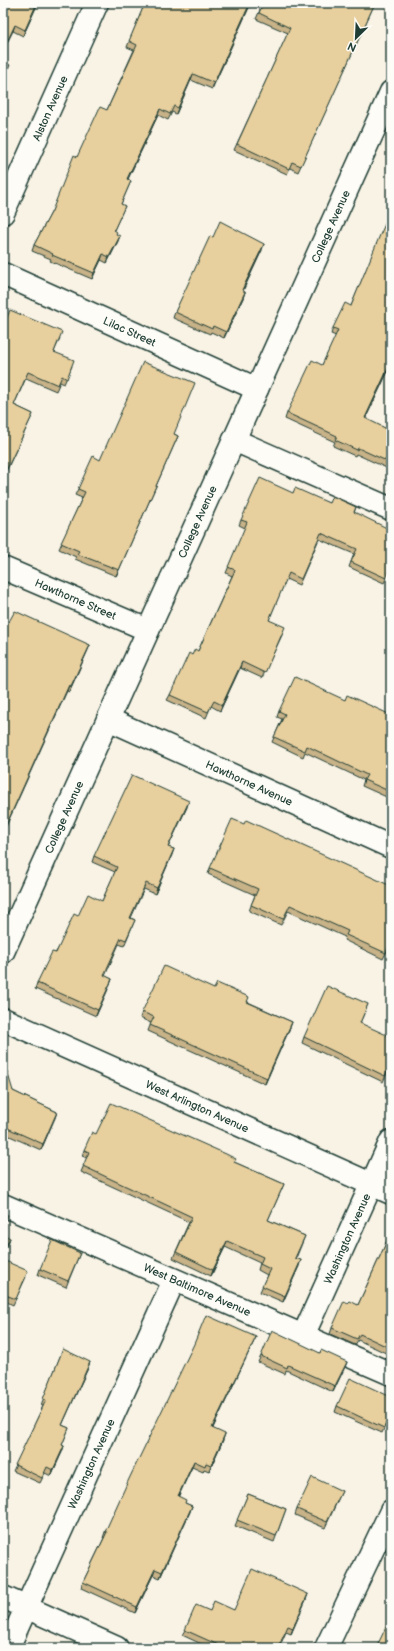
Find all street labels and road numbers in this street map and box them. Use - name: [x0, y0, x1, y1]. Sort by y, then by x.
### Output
- street label: Alston Avenue: [30, 73, 70, 143]
- street label: College Avenue: [308, 188, 353, 265]
- street label: Lilac Street: [101, 314, 159, 349]
- street label: College Avenue: [175, 483, 219, 560]
- street label: Hawthorne Street: [33, 576, 119, 622]
- street label: Hawthorne Avenue: [204, 758, 295, 808]
- street label: College Avenue: [42, 778, 86, 855]
- street label: West Arlington Avenue: [144, 1077, 251, 1135]
- street label: Washington Avenue: [321, 1191, 373, 1286]
- street label: West Baltimore Avenue: [142, 1261, 253, 1319]
- street label: Washington Avenue: [65, 1416, 117, 1511]

